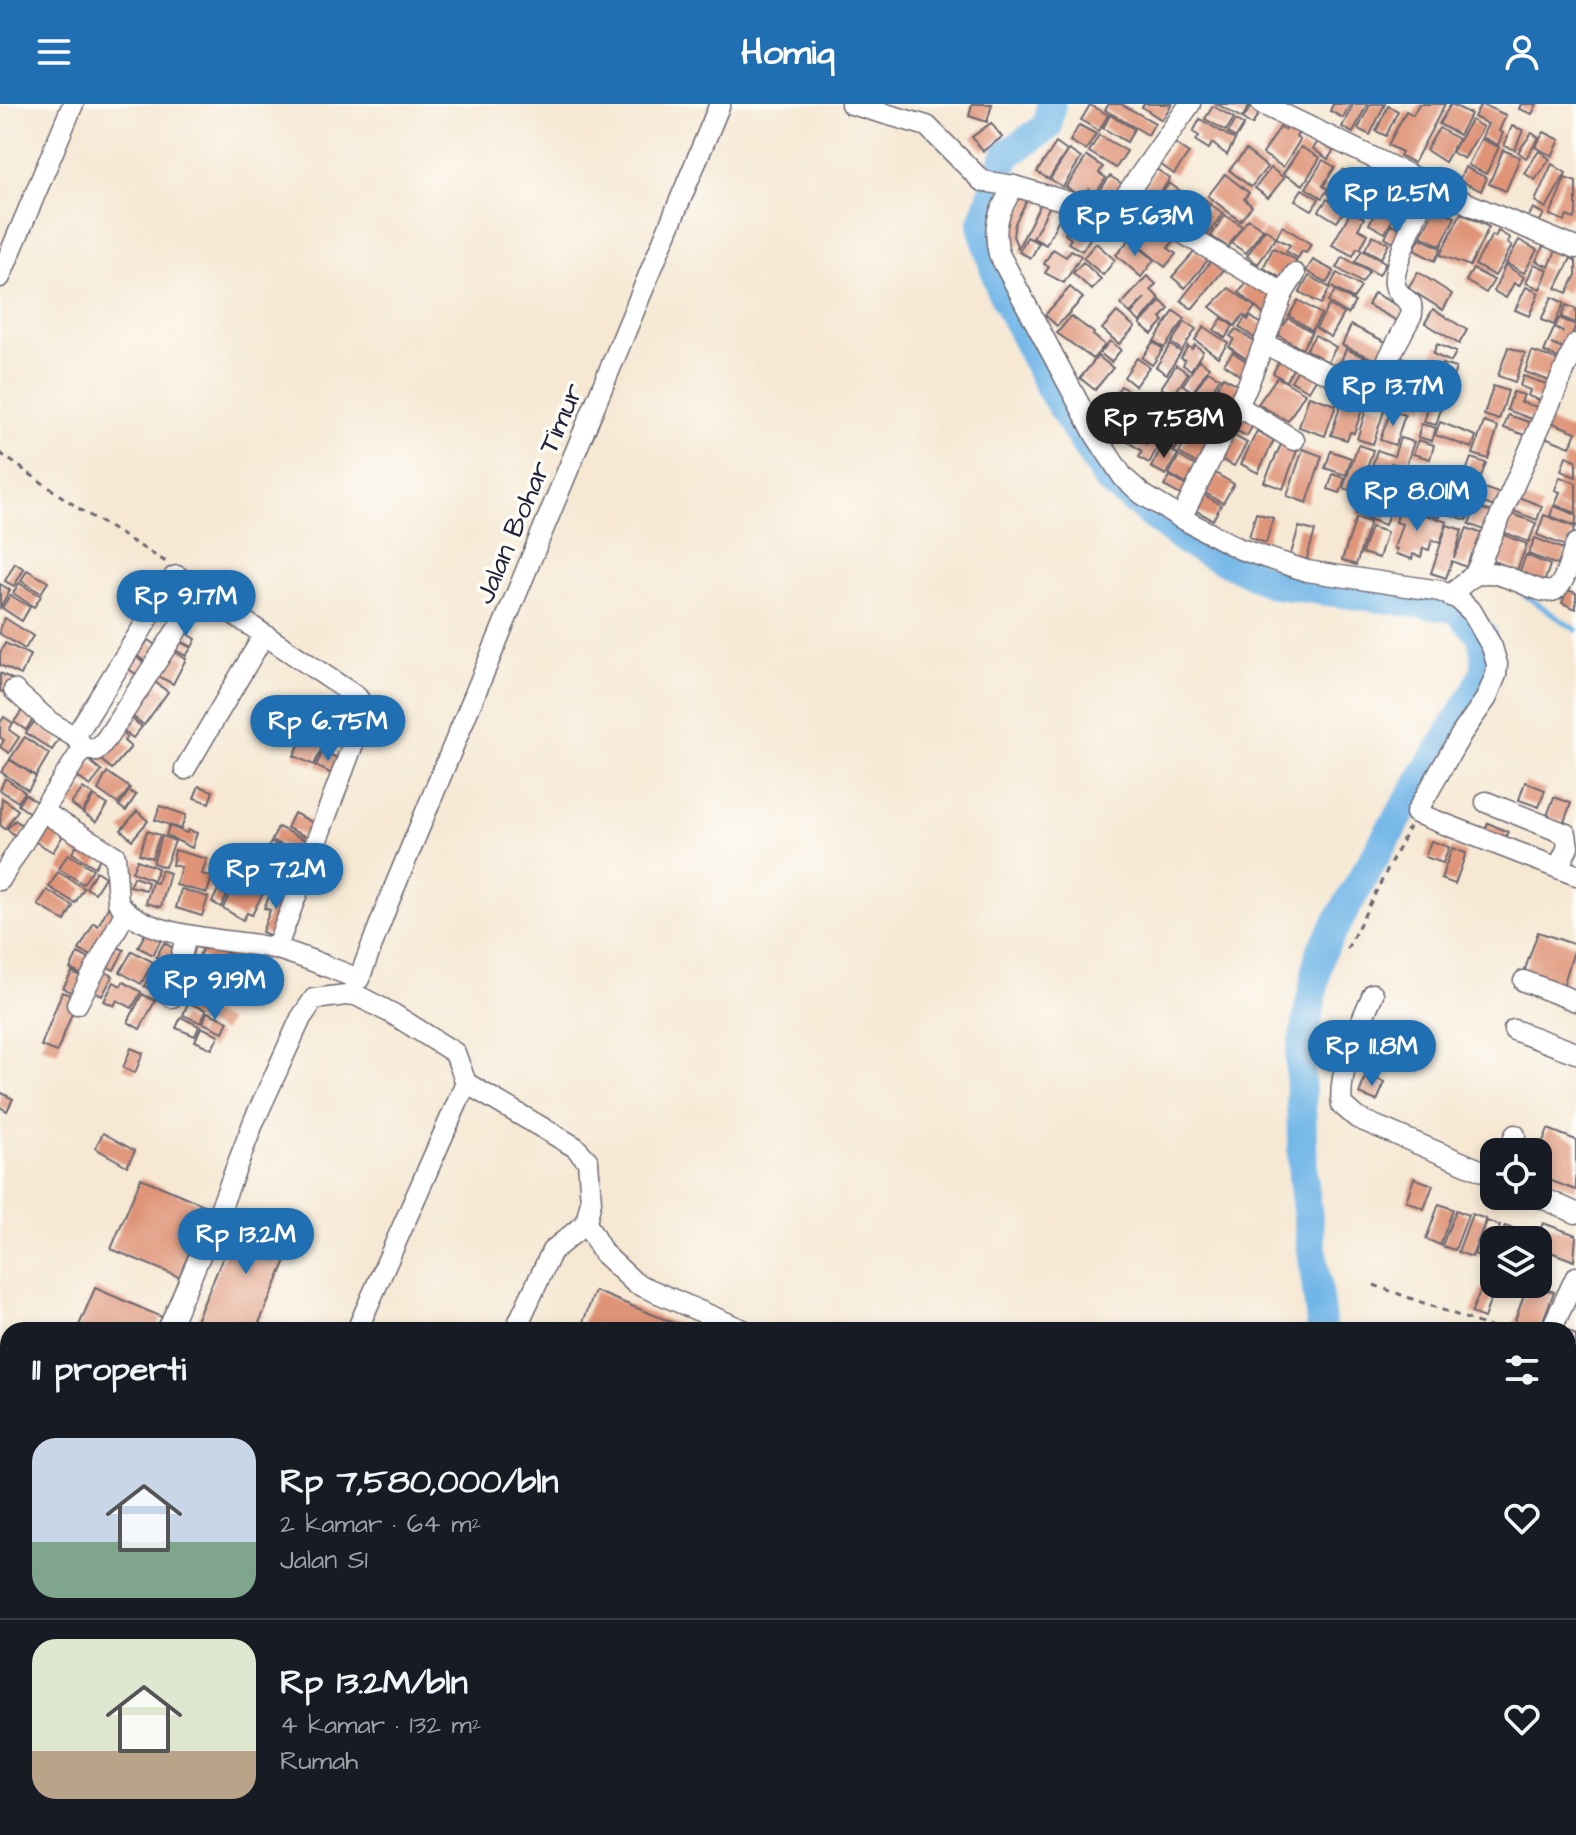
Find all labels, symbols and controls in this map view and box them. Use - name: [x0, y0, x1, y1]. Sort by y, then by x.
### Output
- text: Homiq: [741, 27, 835, 78]
- icon: menu: [32, 30, 76, 74]
- icon: person: [1500, 30, 1544, 74]
- pin: Rp 12.5M: [1314, 167, 1480, 235]
- text: Rp 12.5M: [1344, 175, 1450, 211]
- pin: Rp 5.63M: [1052, 190, 1218, 258]
- text: Rp 5.63M: [1077, 198, 1193, 234]
- pin: Rp 13.7M: [1310, 360, 1476, 428]
- text: Rp 13.7M: [1342, 368, 1444, 404]
- street label: Jalan Bohar Timur: [465, 377, 594, 610]
- pin: Rp 7.58M: [1081, 392, 1247, 460]
- text: Rp 7.58M: [1104, 400, 1224, 436]
- pin: Rp 8.01M: [1334, 465, 1500, 533]
- text: Rp 8.01M: [1364, 473, 1470, 509]
- pin: Rp 9.17M: [103, 570, 269, 638]
- text: Rp 9.17M: [135, 578, 237, 614]
- pin: Rp 6.75M: [245, 695, 411, 763]
- text: Rp 6.75M: [268, 703, 388, 739]
- pin: Rp 7.2M: [202, 843, 350, 911]
- text: Rp 7.2M: [226, 851, 326, 887]
- pin: Rp 9.19M: [132, 954, 298, 1022]
- text: Rp 9.19M: [164, 962, 266, 998]
- pin: Rp 11.8M: [1289, 1020, 1455, 1088]
- text: Rp 11.8M: [1326, 1028, 1418, 1064]
- map controls: [1480, 1138, 1552, 1298]
- button: locate: [1480, 1138, 1552, 1210]
- pin: Rp 13.2M: [163, 1208, 329, 1276]
- text: Rp 13.2M: [196, 1216, 296, 1252]
- button: layers: [1480, 1226, 1552, 1298]
- text: 11 properti: [32, 1346, 186, 1394]
- icon: filters: [1500, 1348, 1544, 1392]
- text: Rp 7,580,000/bln: [280, 1458, 559, 1506]
- icon: home: [96, 1470, 192, 1566]
- icon: heart: [1500, 1496, 1544, 1540]
- text: 2 kamar · 64 m²: [280, 1506, 481, 1542]
- text: Jalan S1: [280, 1542, 368, 1578]
- text: Rp 13.2M/bln: [280, 1659, 468, 1707]
- icon: home: [96, 1671, 192, 1767]
- icon: heart: [1500, 1697, 1544, 1741]
- text: 4 kamar · 132 m²: [280, 1707, 481, 1743]
- text: Rumah: [280, 1743, 358, 1779]

